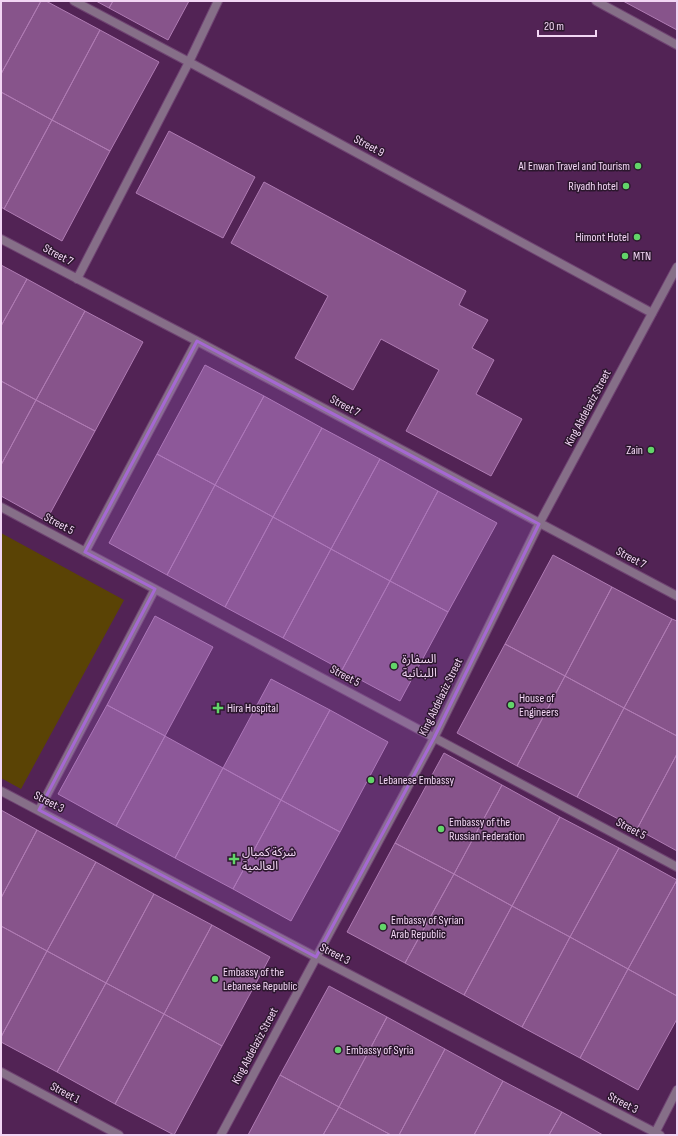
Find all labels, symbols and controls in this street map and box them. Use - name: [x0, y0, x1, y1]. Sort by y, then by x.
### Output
- scale bar: [538, 12, 596, 38]
- text: 20 m: [544, 19, 564, 34]
- street label: Street 9: [351, 132, 387, 160]
- place label: Al Enwan Travel and Tourism: [518, 159, 630, 174]
- marker: Al Enwan Travel and Tourism: [633, 161, 643, 171]
- place label: Riyadh hotel: [568, 179, 618, 194]
- marker: Riyadh hotel: [621, 181, 631, 191]
- place label: Himont Hotel: [576, 230, 629, 245]
- marker: Himont Hotel: [632, 232, 642, 242]
- street label: Street 7: [40, 241, 76, 269]
- place label: MTN: [633, 249, 651, 264]
- marker: MTN: [620, 251, 630, 261]
- street label: King Abdelaziz Street: [562, 367, 615, 449]
- street label: Street 7: [327, 392, 363, 420]
- place label: Zain: [626, 443, 643, 458]
- marker: Zain: [646, 445, 656, 455]
- street label: Street 5: [41, 510, 77, 538]
- street label: Street 7: [613, 544, 649, 572]
- place label: السفارة اللبنانية: [402, 652, 437, 681]
- street label: King Abdelaziz Street: [416, 655, 466, 738]
- marker: السفارة اللبنانية: [389, 661, 399, 671]
- street label: Street 5: [327, 662, 363, 690]
- place label: House of Engineers: [519, 691, 558, 720]
- marker: House of Engineers: [506, 700, 516, 710]
- place label: Hira Hospital: [227, 701, 278, 716]
- marker: Hira Hospital: [212, 702, 224, 714]
- place label: Lebanese Embassy: [379, 773, 454, 788]
- marker: Lebanese Embassy: [366, 775, 376, 785]
- street label: Street 3: [31, 788, 67, 816]
- place label: Embassy of the Russian Federation: [449, 815, 525, 844]
- street label: Street 5: [613, 815, 649, 843]
- marker: Embassy of the Russian Federation: [436, 824, 446, 834]
- place label: شركة كمبال العالمية: [242, 845, 296, 874]
- marker: شركة كمبال العالمية: [229, 854, 239, 864]
- place label: Embassy of Syrian Arab Republic: [390, 913, 464, 942]
- marker: Embassy of Syrian Arab Republic: [378, 922, 388, 932]
- street label: Street 3: [317, 940, 353, 968]
- place label: Embassy of the Lebanese Republic: [223, 965, 298, 994]
- marker: Embassy of the Lebanese Republic: [210, 974, 220, 984]
- street label: King Abdelaziz Street: [229, 1005, 282, 1087]
- place label: Embassy of Syria: [346, 1043, 414, 1058]
- marker: Embassy of Syria: [333, 1045, 343, 1055]
- street label: Street 1: [48, 1079, 83, 1107]
- street label: Street 3: [605, 1089, 641, 1117]

